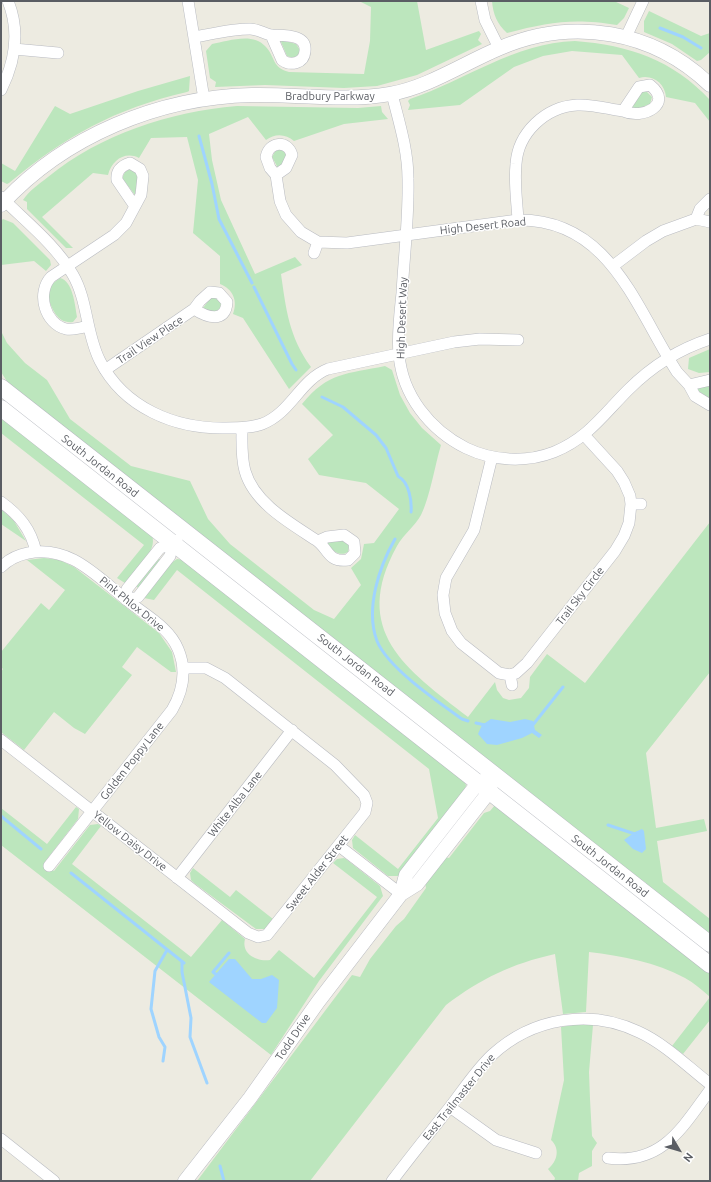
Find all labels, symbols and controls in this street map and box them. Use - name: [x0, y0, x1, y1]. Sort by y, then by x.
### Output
- street label: Bradbury Parkway: [285, 89, 375, 103]
- street label: High Desert Road: [439, 215, 527, 237]
- street label: High Desert Way: [394, 277, 410, 359]
- street label: Trail View Place: [114, 313, 186, 367]
- street label: South Jordan Road: [59, 432, 141, 500]
- street label: Trail Sky Circle: [553, 564, 607, 628]
- street label: Pink Phlox Drive: [97, 574, 167, 634]
- street label: South Jordan Road: [315, 631, 397, 699]
- street label: Golden Poppy Lane: [98, 719, 166, 803]
- street label: White Alba Lane: [205, 768, 265, 840]
- street label: Yellow Daisy Drive: [91, 808, 169, 874]
- street label: Sweet Alder Street: [283, 832, 351, 914]
- street label: South Jordan Road: [569, 832, 651, 900]
- street label: Todd Drive: [273, 1011, 313, 1063]
- street label: East Trailmaster Drive: [420, 1051, 498, 1143]
- north arrow: [659, 1130, 699, 1170]
- text: N: [681, 1150, 696, 1164]

